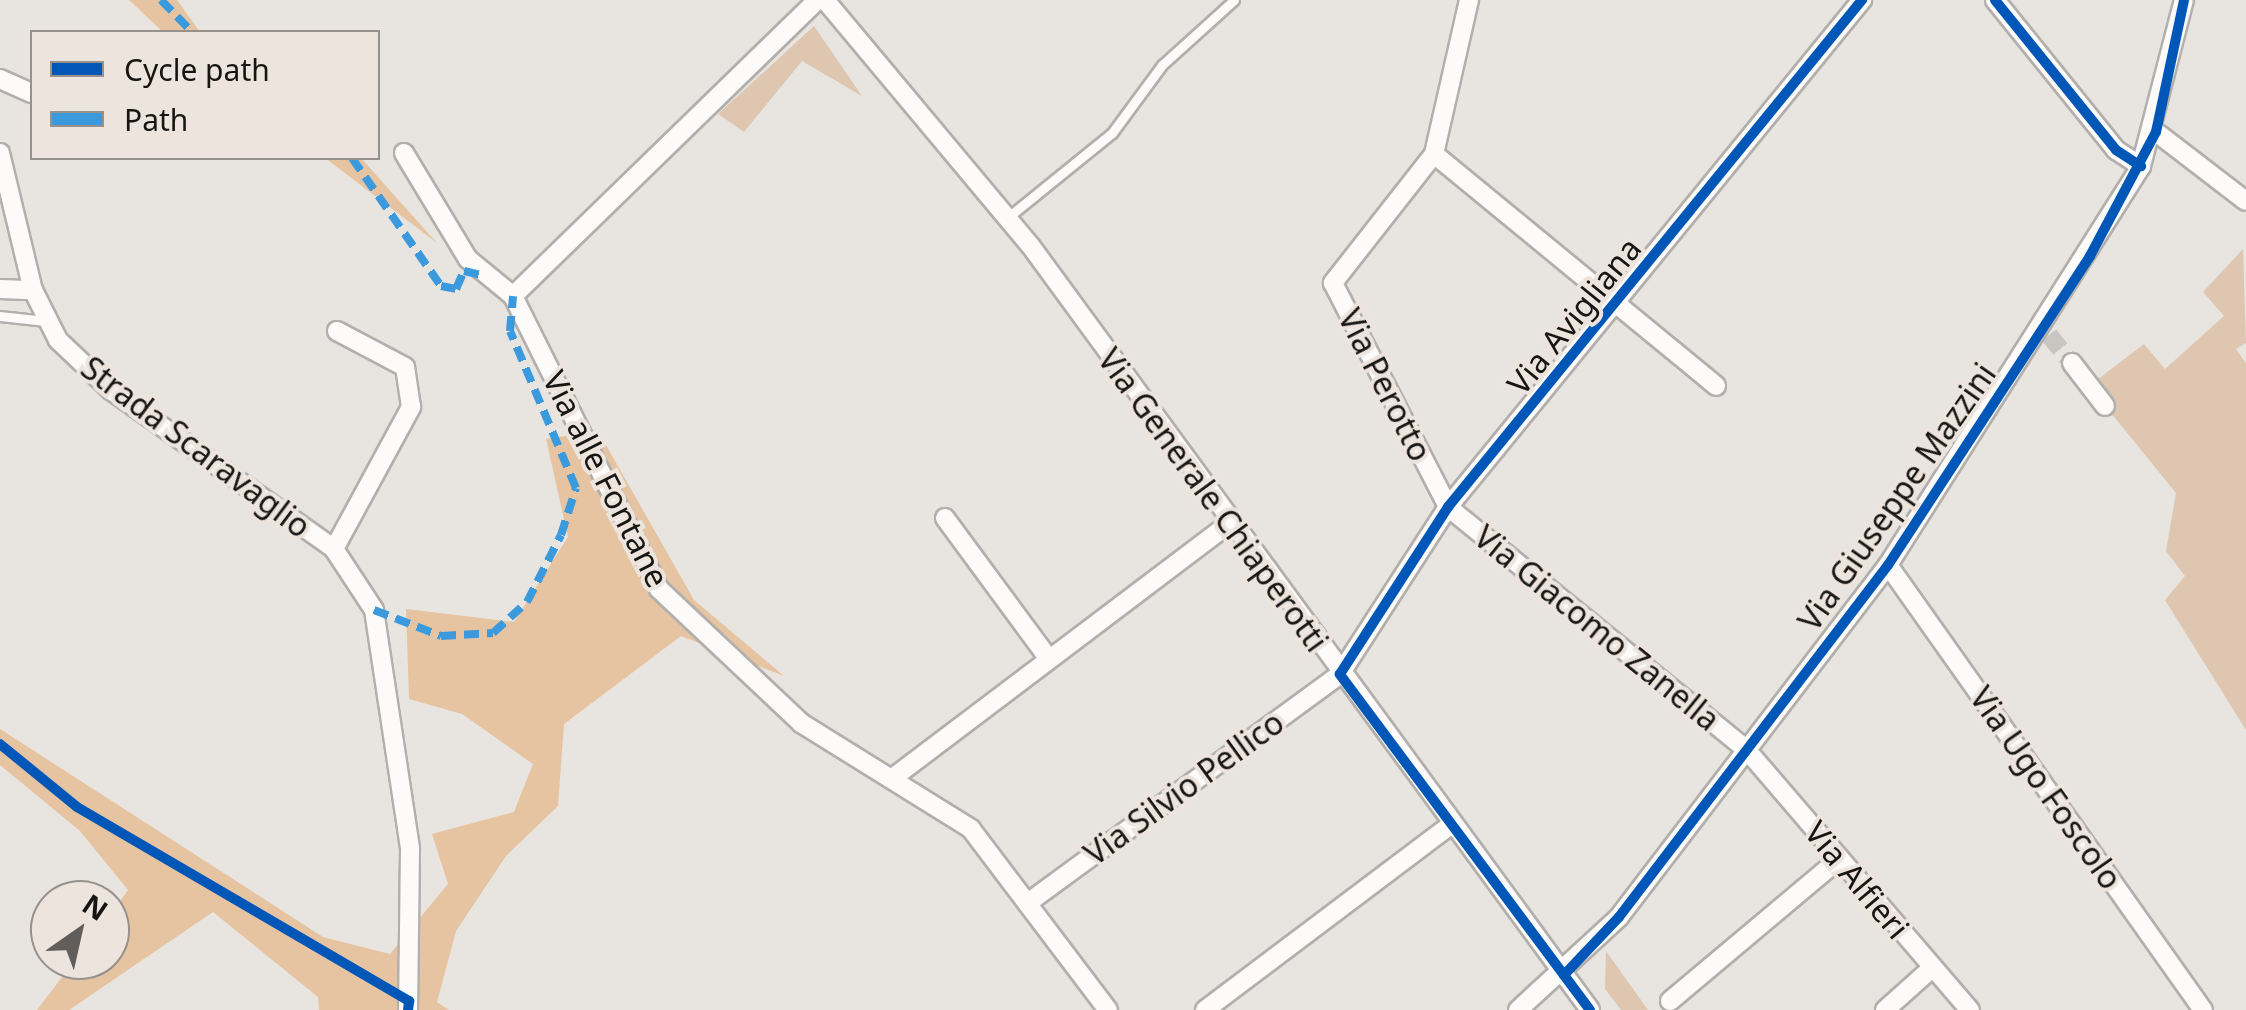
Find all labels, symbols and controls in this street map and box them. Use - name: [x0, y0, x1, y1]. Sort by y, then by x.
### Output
- legend: [30, 30, 380, 160]
- text: Cycle path: [124, 49, 270, 90]
- text: Path: [124, 99, 188, 140]
- street label: Via Avigliana: [1499, 230, 1649, 402]
- street label: Via Perotto: [1330, 303, 1440, 467]
- street label: Via Generale Chiaperotti: [1090, 341, 1336, 659]
- street label: Strada Scaravaglio: [74, 348, 318, 546]
- street label: Via Giuseppe Mazzini: [1790, 356, 2004, 638]
- street label: Via alle Fontane: [535, 364, 677, 594]
- street label: Via Giacomo Zanella: [1467, 517, 1727, 739]
- street label: Via Ugo Foscolo: [1962, 679, 2130, 897]
- street label: Via Silvio Pellico: [1077, 703, 1291, 873]
- street label: Via Alfieri: [1797, 814, 1917, 946]
- north arrow: [30, 880, 130, 980]
- text: N: [76, 885, 116, 929]

